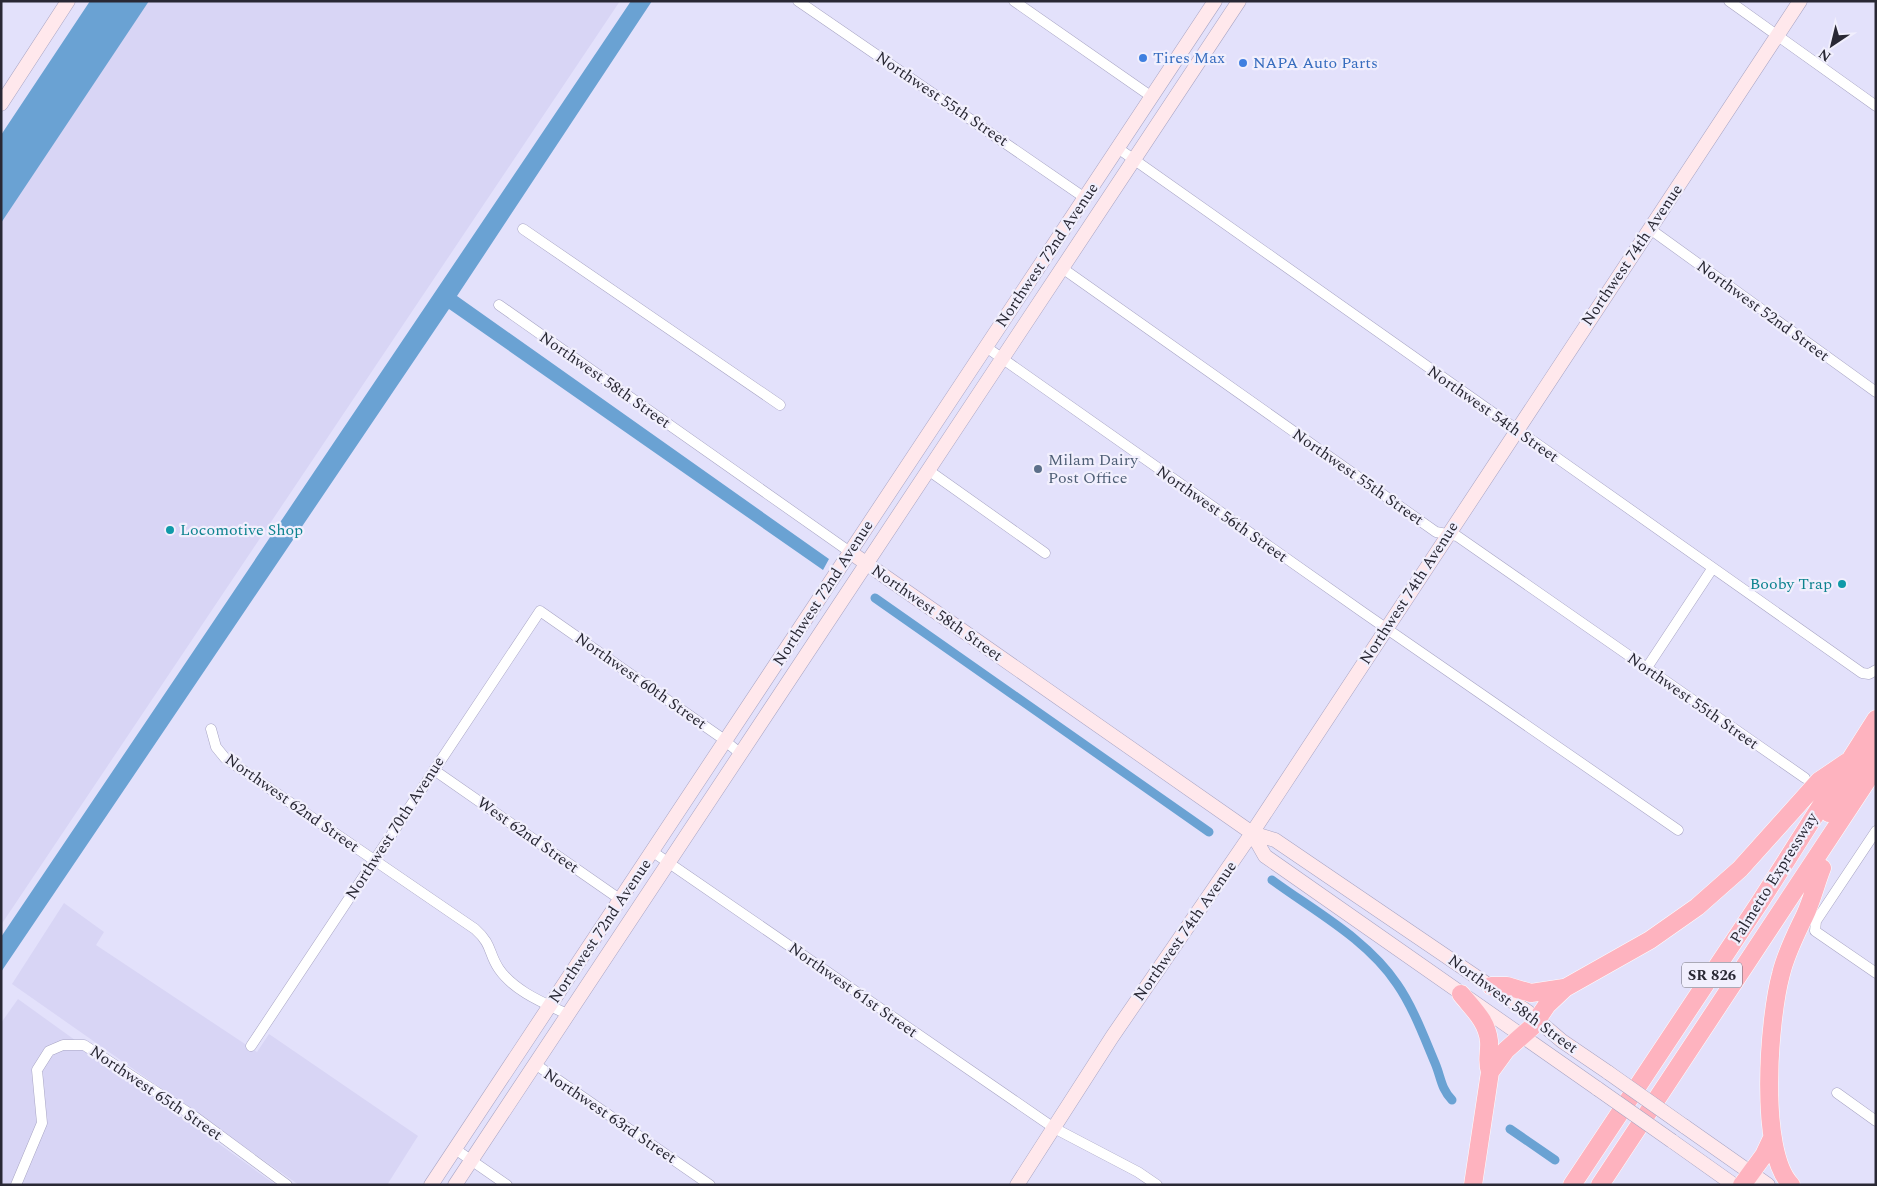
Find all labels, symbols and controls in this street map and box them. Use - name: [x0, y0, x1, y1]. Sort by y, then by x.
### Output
- north arrow: [1807, 20, 1857, 70]
- text: N: [1814, 43, 1836, 67]
- street label: Northwest 55th Street: [871, 46, 1014, 153]
- place label: Tires Max: [1153, 46, 1225, 70]
- place label: NAPA Auto Parts: [1253, 51, 1378, 75]
- marker: Tires Max: [1137, 52, 1149, 64]
- marker: NAPA Auto Parts: [1237, 57, 1249, 69]
- street label: Northwest 72nd Avenue: [990, 178, 1104, 332]
- street label: Northwest 74th Avenue: [1575, 179, 1689, 331]
- street label: Northwest 52nd Street: [1692, 255, 1835, 368]
- street label: Northwest 58th Street: [534, 325, 676, 435]
- street label: Northwest 54th Street: [1422, 359, 1564, 469]
- street label: Northwest 55th Street: [1287, 422, 1429, 532]
- place label: Milam Dairy Post Office: [1048, 448, 1139, 490]
- street label: Northwest 56th Street: [1151, 459, 1293, 569]
- marker: Milam Dairy Post Office: [1032, 463, 1044, 475]
- street label: Northwest 72nd Avenue: [767, 515, 879, 671]
- street label: Northwest 74th Avenue: [1354, 517, 1464, 669]
- place label: Locomotive Shop: [180, 518, 303, 542]
- marker: Locomotive Shop: [164, 524, 176, 536]
- street label: Northwest 58th Street: [866, 558, 1008, 668]
- place label: Booby Trap: [1750, 572, 1832, 596]
- marker: Booby Trap: [1836, 578, 1848, 590]
- street label: Northwest 60th Street: [570, 626, 712, 736]
- street label: Northwest 55th Street: [1622, 646, 1764, 756]
- street label: Northwest 62nd Street: [220, 748, 364, 859]
- street label: Northwest 70th Avenue: [340, 752, 450, 904]
- street label: West 62nd Street: [472, 791, 584, 879]
- street label: Palmetto Expressway: [1724, 807, 1825, 948]
- street label: Northwest 72nd Avenue: [543, 854, 657, 1008]
- street label: Northwest 74th Avenue: [1127, 856, 1243, 1006]
- street label: Northwest 61st Street: [783, 936, 923, 1044]
- street label: Northwest 58th Street: [1443, 949, 1583, 1060]
- road number: SR 826: [1682, 962, 1742, 988]
- street label: Northwest 65th Street: [85, 1040, 228, 1147]
- street label: Northwest 63rd Street: [539, 1062, 682, 1170]

